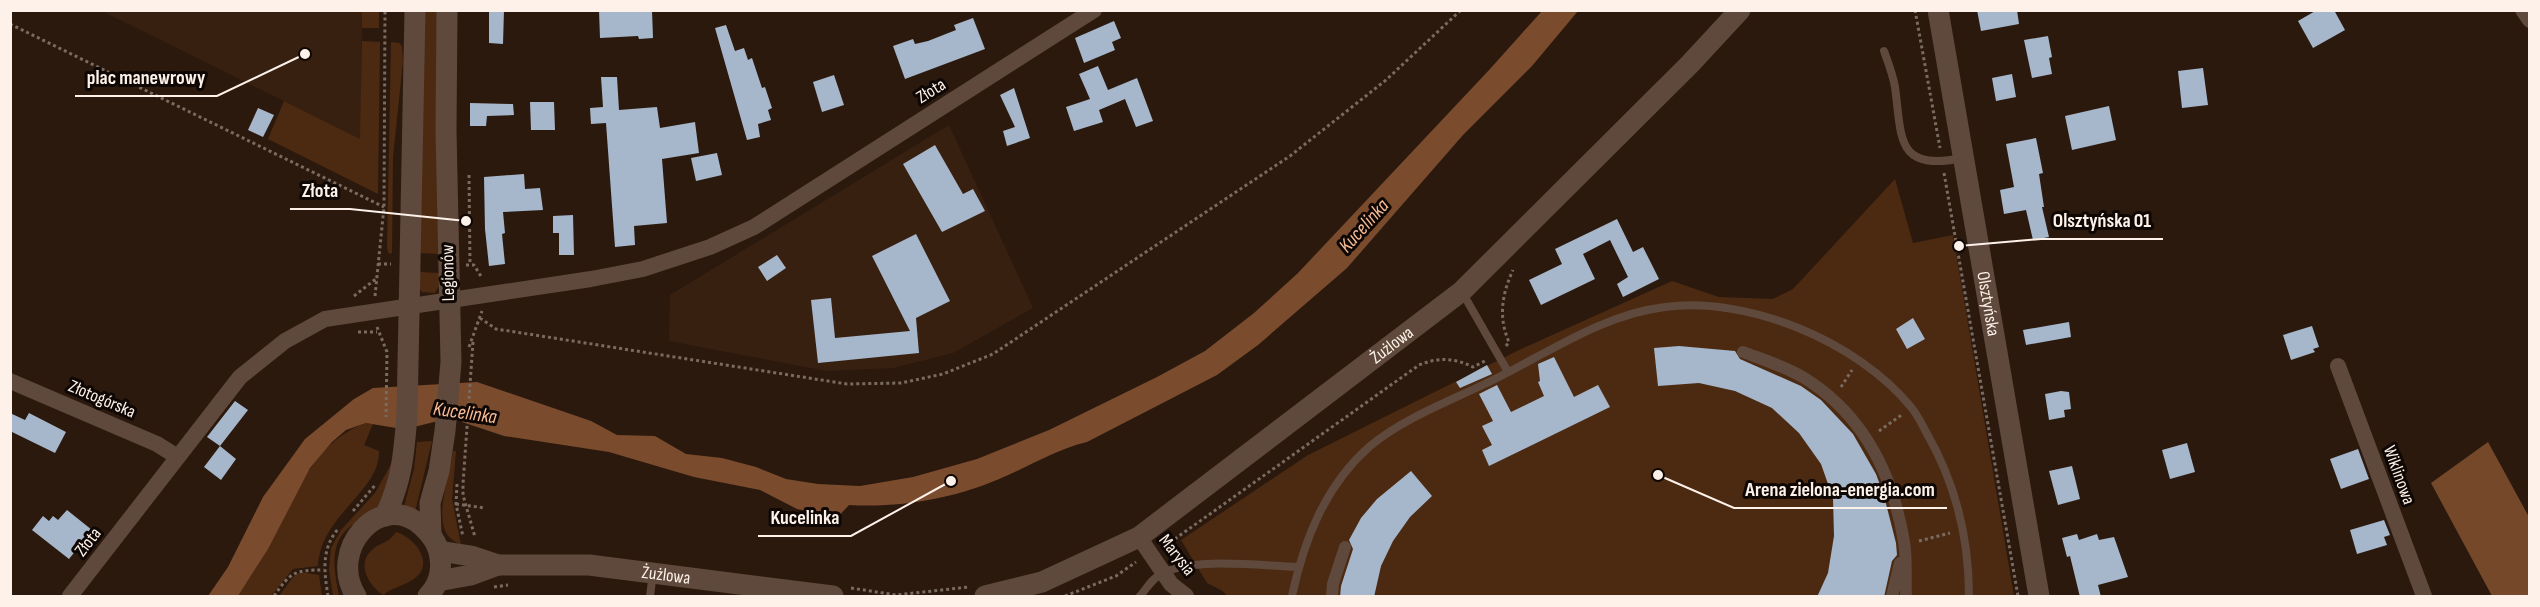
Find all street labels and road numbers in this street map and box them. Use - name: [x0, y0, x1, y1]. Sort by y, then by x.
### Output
- street label: Złota: [912, 74, 950, 108]
- street label: Legionów: [437, 244, 459, 302]
- street label: Olsztyńska: [1973, 270, 2005, 338]
- street label: Żużlowa: [1366, 322, 1417, 368]
- street label: Złotogórska: [65, 376, 139, 423]
- street label: Wiklinowa: [2379, 443, 2419, 507]
- street label: Złota: [70, 523, 106, 561]
- street label: Marysia: [1154, 530, 1200, 580]
- street label: Żużlowa: [640, 561, 692, 588]

